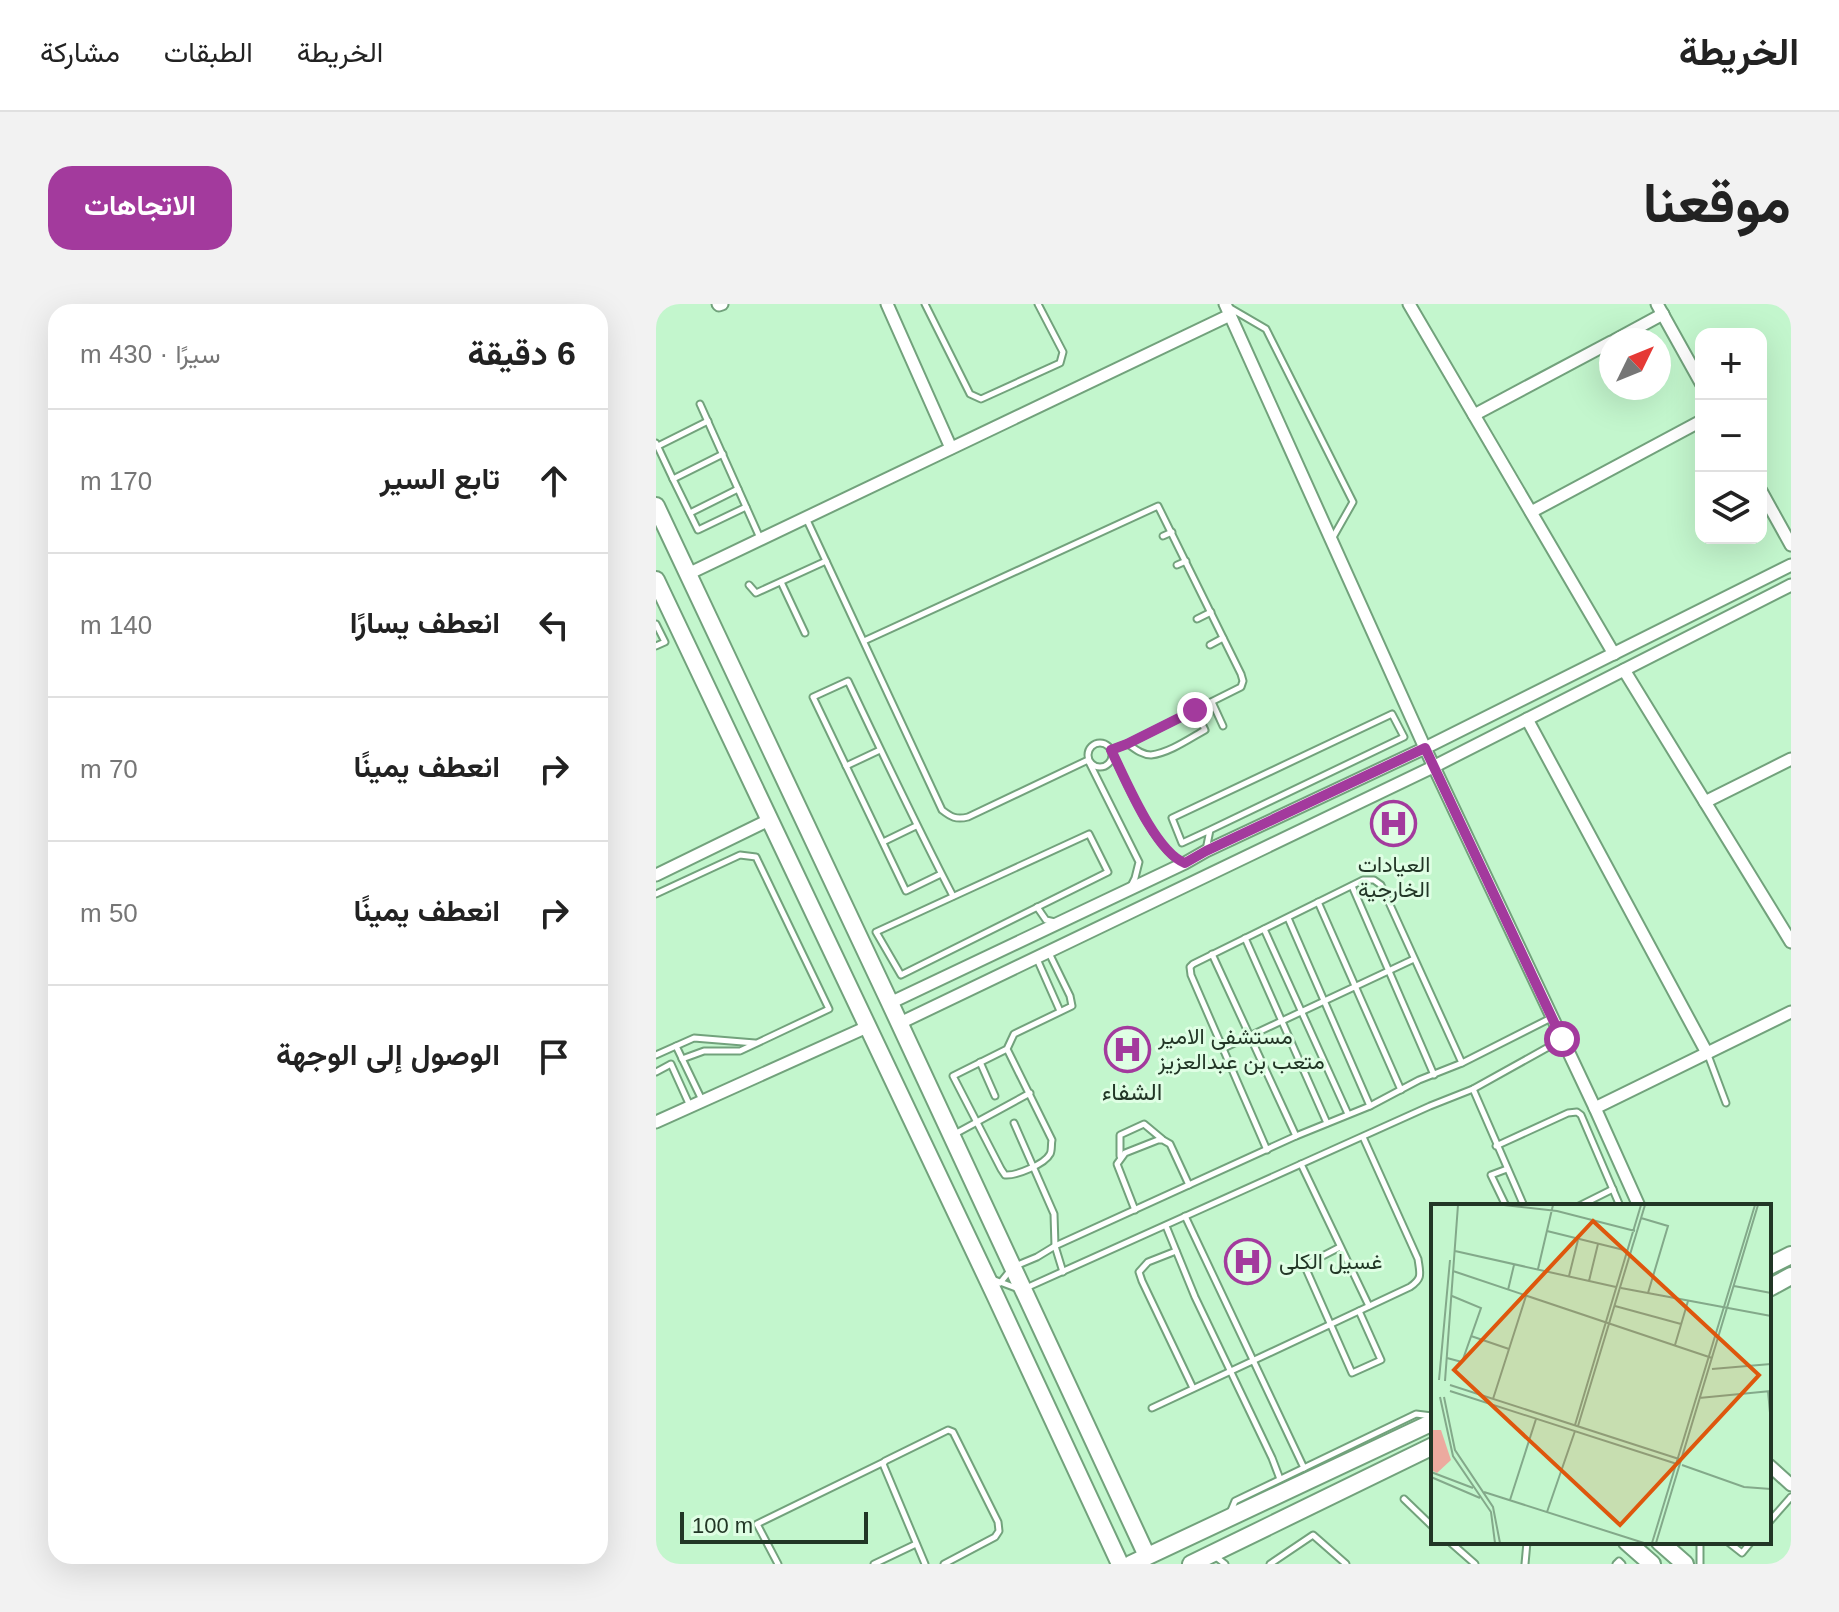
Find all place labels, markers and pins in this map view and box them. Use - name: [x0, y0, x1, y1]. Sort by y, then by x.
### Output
- hospital icon: العيادات الخارجية: [1370, 799, 1418, 847]
- place label: العيادات الخارجية: [1358, 852, 1430, 903]
- place label: مستشفى الامير متعب بن عبدالعزيز: [1157, 1024, 1325, 1075]
- hospital icon: مستشفى الامير متعب بن عبدالعزيز: [1103, 1025, 1151, 1073]
- hospital icon: غسيل الكلى: [1224, 1237, 1272, 1285]
- place label: غسيل الكلى: [1279, 1249, 1383, 1275]

